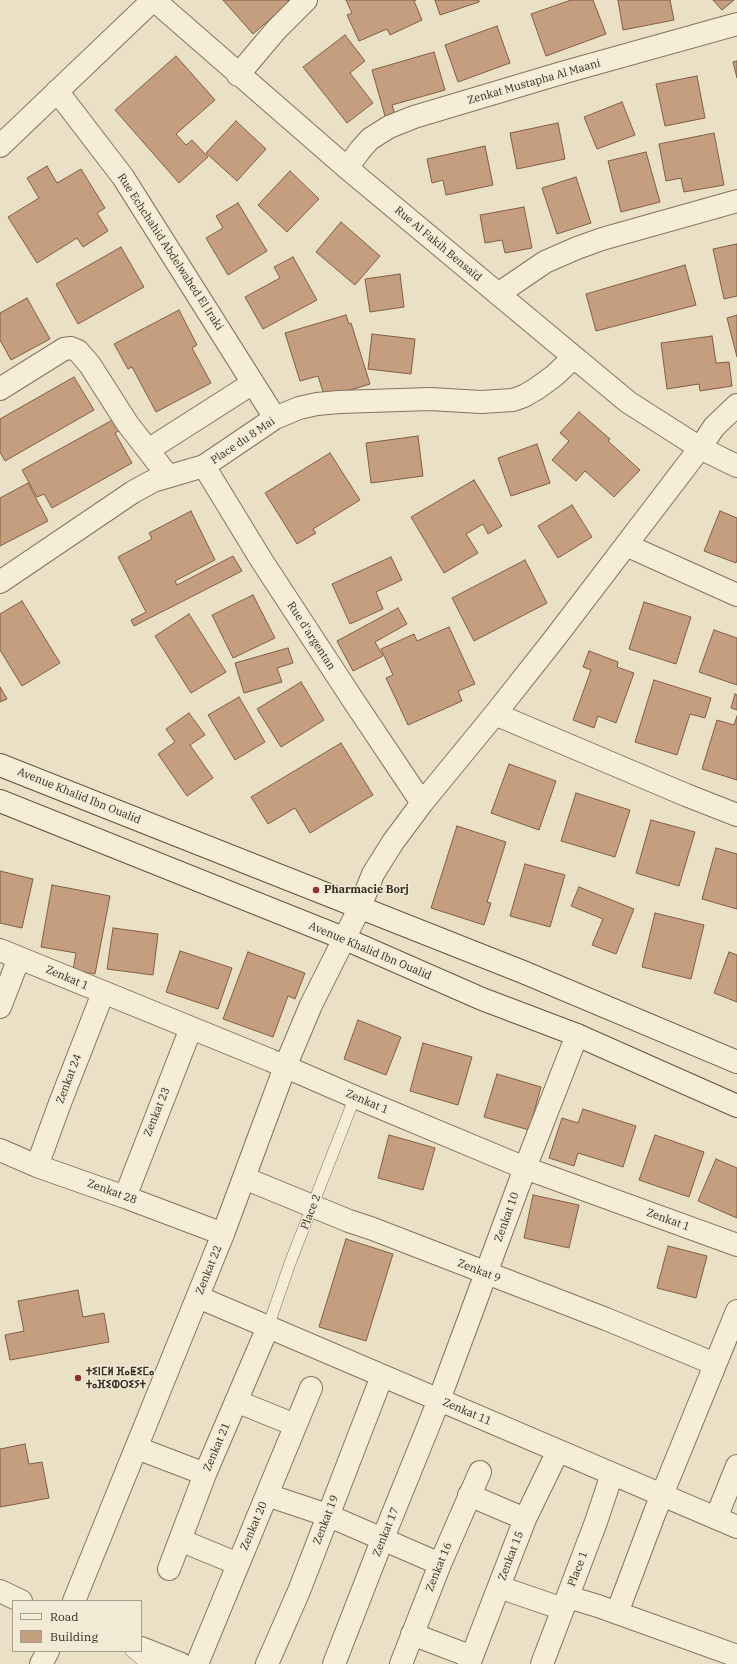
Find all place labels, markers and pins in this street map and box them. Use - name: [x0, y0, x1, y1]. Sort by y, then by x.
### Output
- place label: Pharmacie Borj: [324, 883, 409, 897]
- marker: Pharmacie Borj: [311, 885, 321, 895]
- place label: ⵜⵉⵏⵎⵍ ⴼⴰⵟⵉⵎⴰ ⵜⴰⴼⵉⵀⵔⵉⵢⵜ: [86, 1365, 154, 1391]
- marker: ⵜⵉⵏⵎⵍ ⴼⴰⵟⵉⵎⴰ ⵜⴰⴼⵉⵀⵔⵉⵢⵜ: [73, 1373, 83, 1383]

